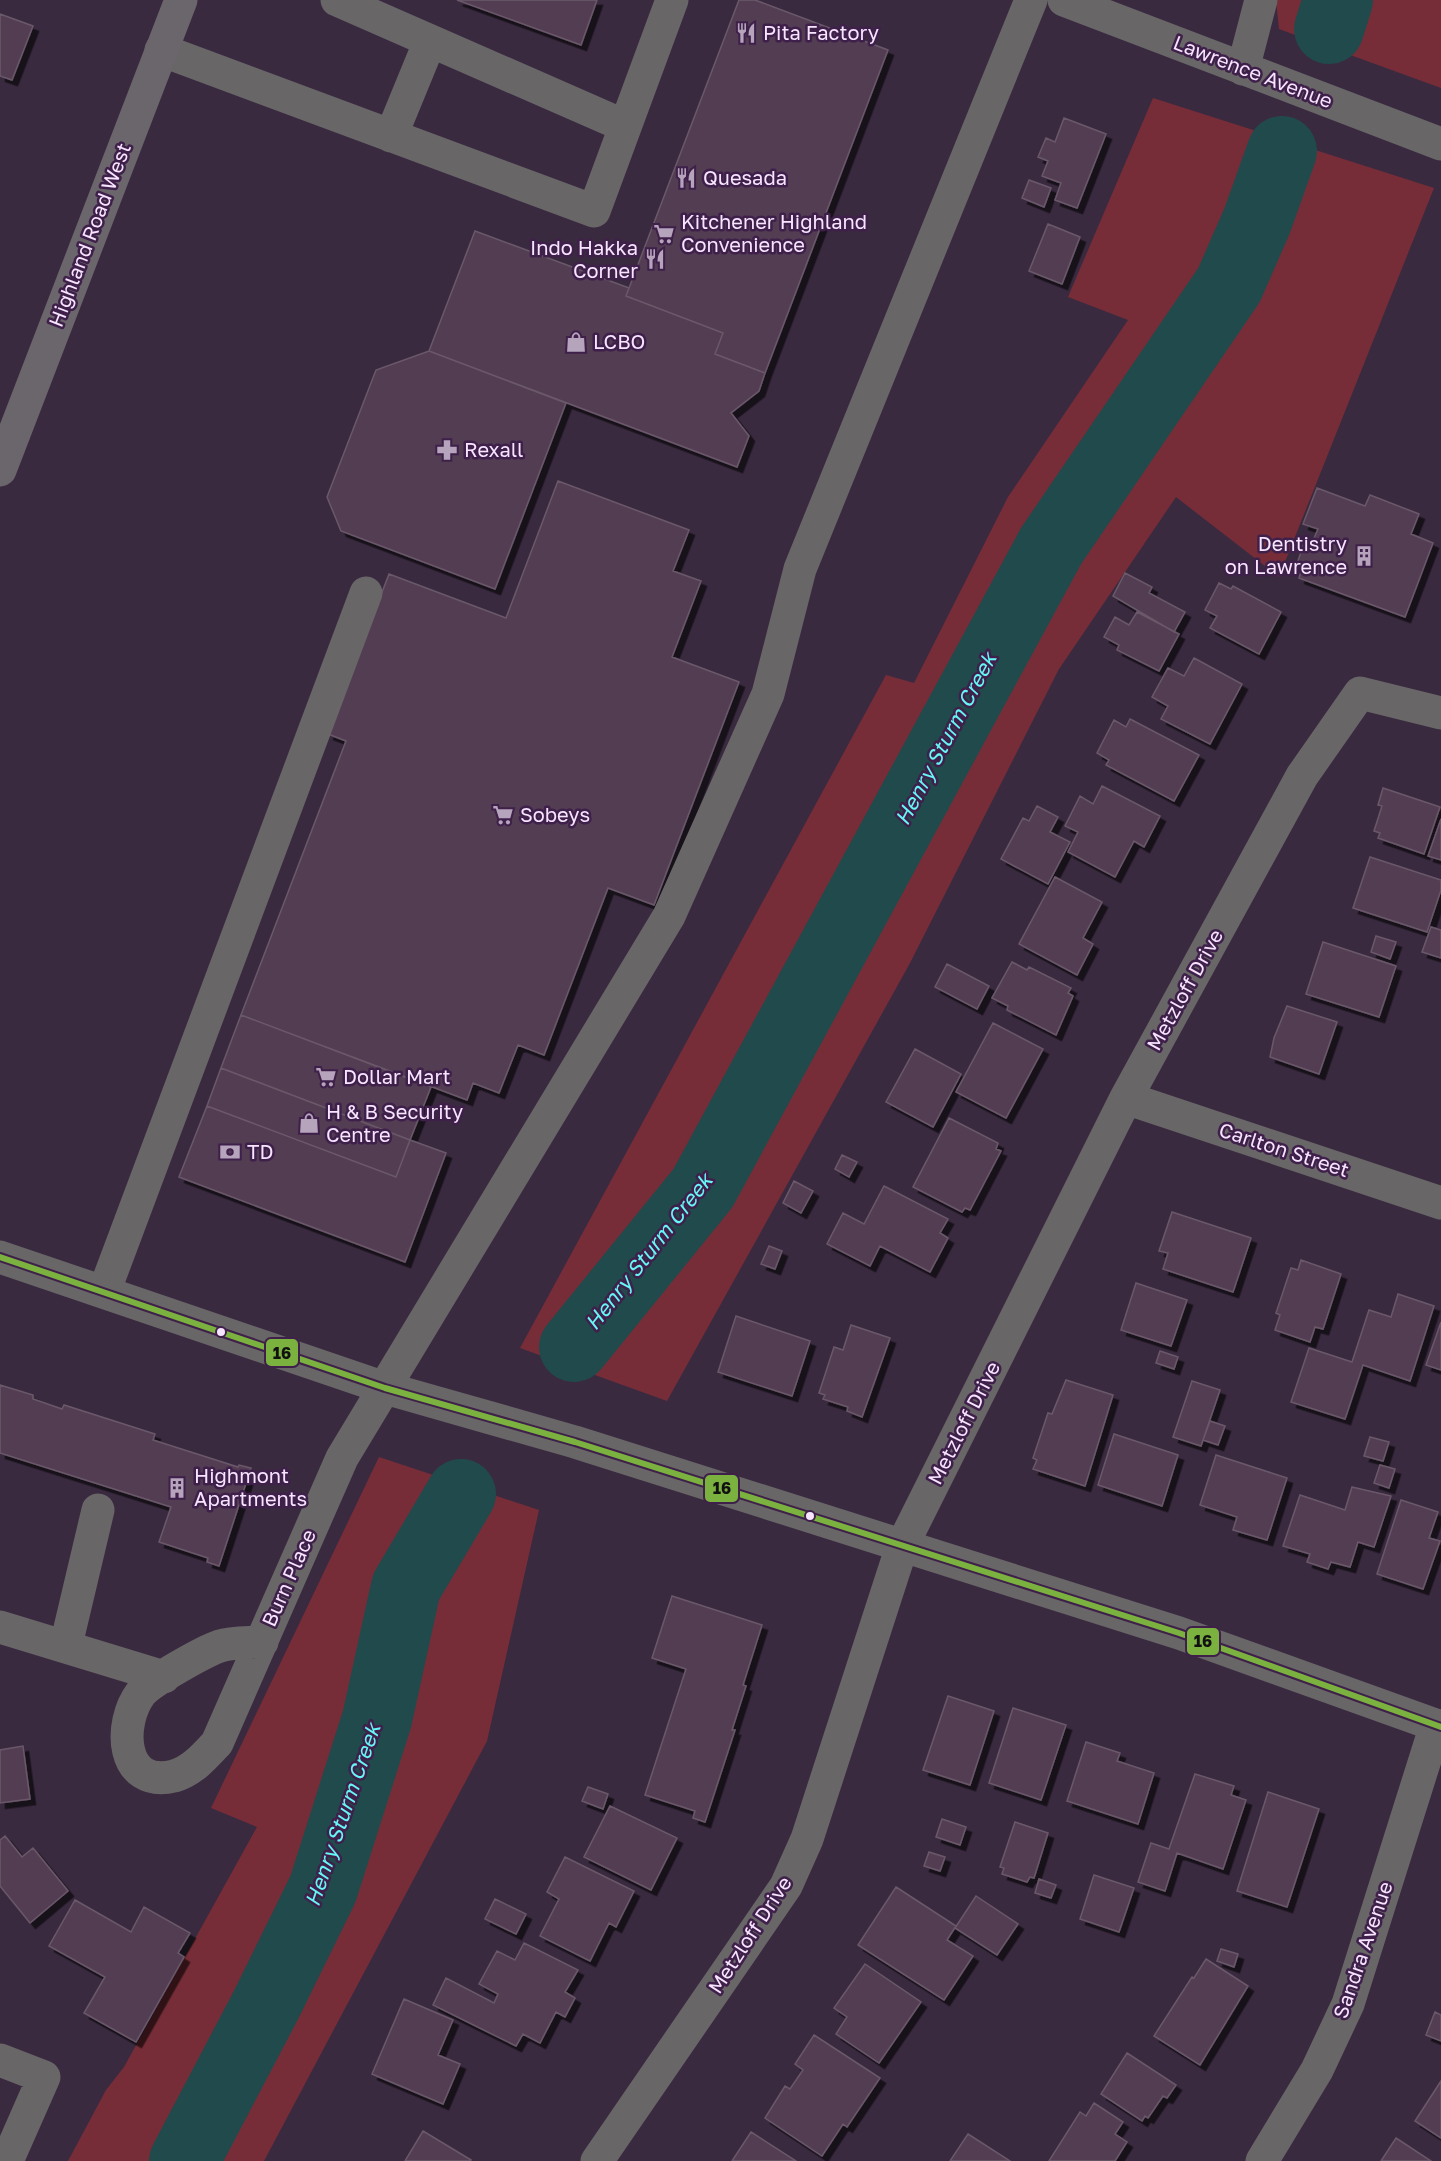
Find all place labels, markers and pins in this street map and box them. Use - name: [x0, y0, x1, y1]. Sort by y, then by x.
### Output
- place label: Pita Factory: [763, 20, 879, 44]
- restaurant icon: Pita Factory: [734, 21, 758, 45]
- place label: Quesada: [703, 165, 787, 189]
- restaurant icon: Quesada: [674, 166, 698, 190]
- place label: Kitchener Highland Convenience: [681, 209, 867, 256]
- supermarket icon: Kitchener Highland Convenience: [652, 222, 676, 246]
- place label: Indo Hakka Corner: [530, 235, 638, 282]
- restaurant icon: Indo Hakka Corner: [643, 247, 667, 271]
- place label: LCBO: [593, 329, 645, 353]
- shop icon: LCBO: [564, 330, 588, 354]
- place label: Rexall: [464, 437, 524, 461]
- pharmacy icon: Rexall: [435, 438, 459, 462]
- place label: Dentistry on Lawrence: [1225, 531, 1347, 578]
- building icon: Dentistry on Lawrence: [1352, 544, 1376, 568]
- place label: Sobeys: [520, 802, 590, 826]
- supermarket icon: Sobeys: [491, 803, 515, 827]
- place label: Dollar Mart: [343, 1064, 451, 1088]
- supermarket icon: Dollar Mart: [314, 1065, 338, 1089]
- place label: H & B Security Centre: [326, 1099, 463, 1146]
- shop icon: H & B Security Centre: [297, 1111, 321, 1135]
- place label: TD: [247, 1139, 273, 1163]
- bank icon: TD: [218, 1140, 242, 1164]
- unlabelled marker: [215, 1326, 227, 1338]
- place label: Highmont Apartments: [194, 1463, 307, 1510]
- building icon: Highmont Apartments: [165, 1476, 189, 1500]
- unlabelled marker: [804, 1510, 816, 1522]

